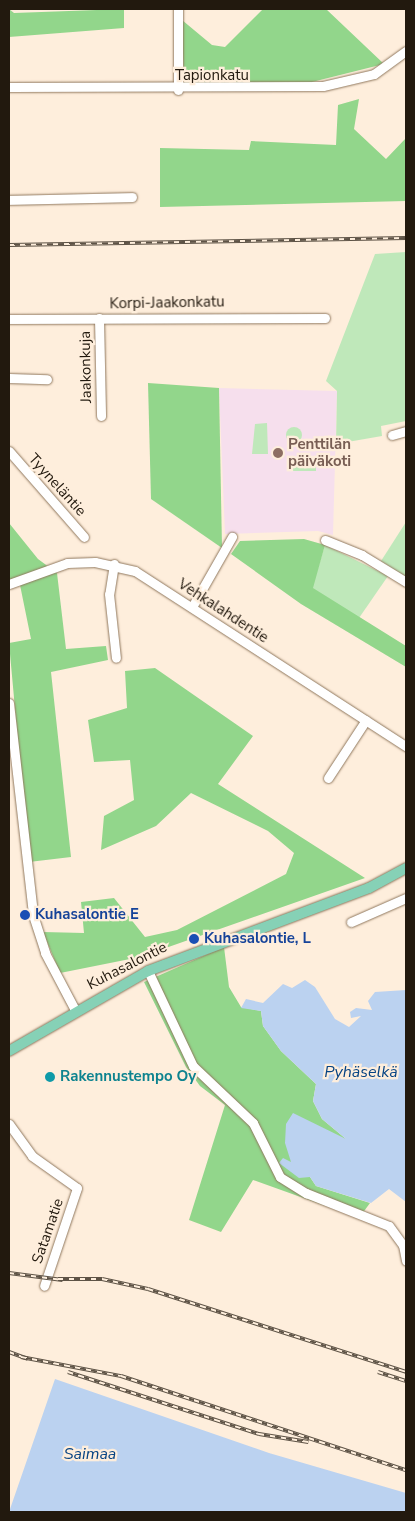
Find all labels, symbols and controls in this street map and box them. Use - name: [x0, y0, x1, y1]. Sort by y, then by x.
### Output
- street label: Tapionkatu: [175, 67, 249, 85]
- street label: Korpi-Jaakonkatu: [109, 293, 225, 313]
- street label: Jaakonkuja: [76, 331, 96, 403]
- place label: Penttilän päiväkoti: [288, 435, 351, 470]
- marker: Penttilän päiväkoti: [272, 447, 284, 459]
- street label: Tyyneläntie: [24, 450, 90, 520]
- street label: Vehkalahdentie: [174, 575, 272, 647]
- place label: Kuhasalontie E: [35, 906, 139, 924]
- marker: Kuhasalontie E: [19, 909, 31, 921]
- place label: Kuhasalontie, L: [204, 930, 311, 948]
- marker: Kuhasalontie, L: [188, 933, 200, 945]
- street label: Kuhasalontie: [84, 938, 170, 994]
- water label: Pyhäselkä: [324, 1062, 398, 1082]
- place label: Rakennustempo Oy: [60, 1068, 196, 1086]
- marker: Rakennustempo Oy: [44, 1071, 56, 1083]
- street label: Satamatie: [28, 1196, 68, 1266]
- water label: Saimaa: [64, 1444, 116, 1464]

